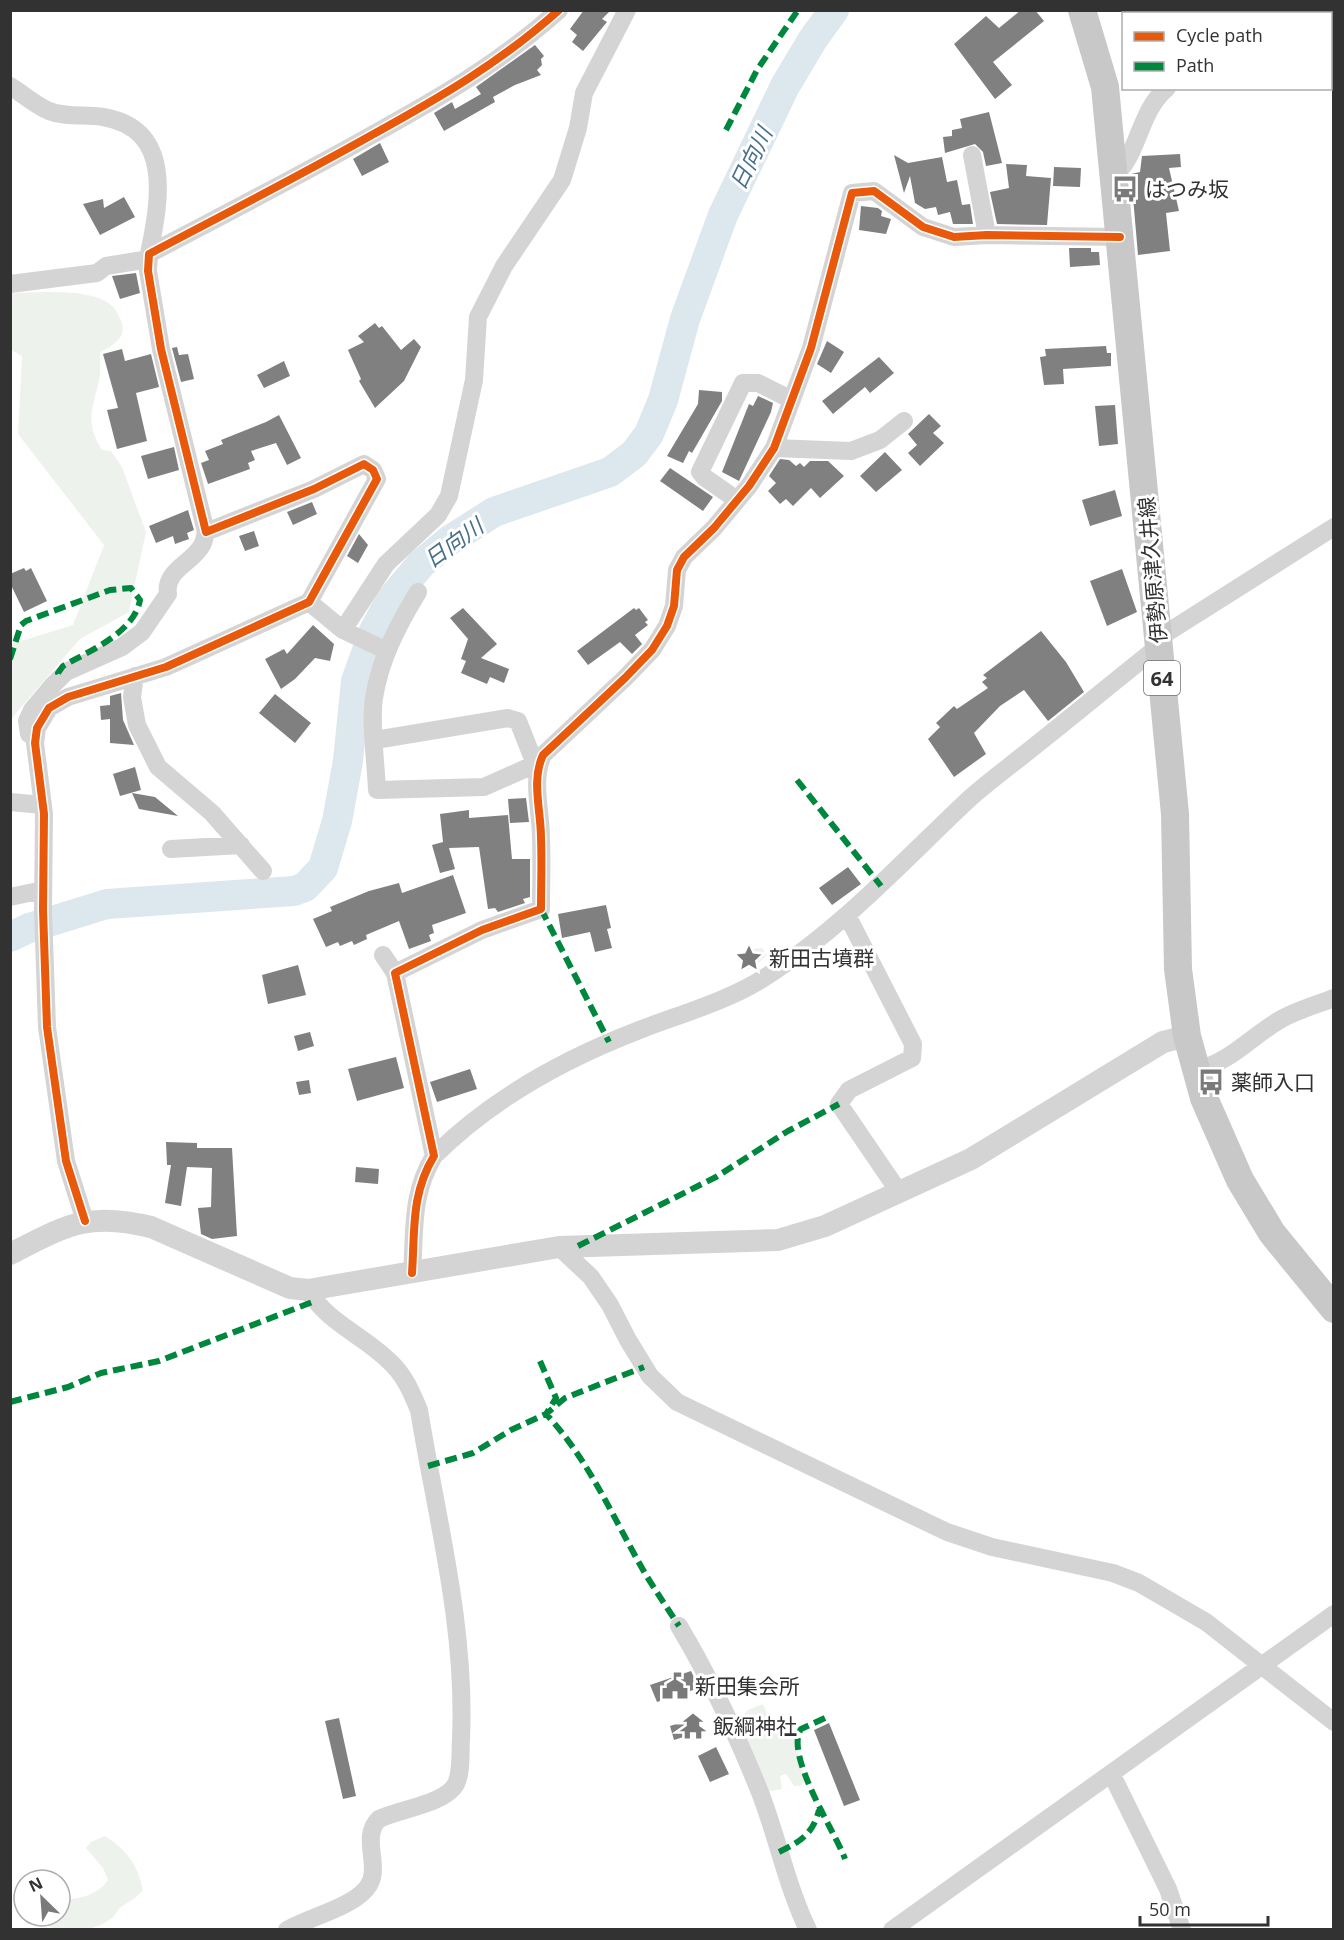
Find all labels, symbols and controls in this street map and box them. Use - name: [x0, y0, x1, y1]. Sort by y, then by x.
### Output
- legend: [1122, 12, 1332, 90]
- text: Cycle path: [1176, 23, 1263, 47]
- text: Path: [1176, 53, 1214, 77]
- water label: 日向川: [722, 120, 779, 194]
- bus stop icon: はつみ坂: [1110, 174, 1140, 204]
- place label: はつみ坂: [1145, 175, 1229, 203]
- street label: 伊勢原津久井線: [1132, 496, 1172, 644]
- water label: 日向川: [417, 509, 490, 574]
- road number: 64: [1144, 661, 1180, 695]
- place icon: 新田古墳群: [734, 943, 764, 973]
- place label: 新田古墳群: [769, 944, 874, 972]
- bus stop icon: 薬師入口: [1196, 1067, 1226, 1097]
- place label: 薬師入口: [1231, 1068, 1315, 1096]
- public building icon: 新田集会所: [660, 1671, 690, 1701]
- place label: 新田集会所: [695, 1672, 800, 1700]
- temple icon: 飯綱神社: [678, 1711, 708, 1741]
- place label: 飯綱神社: [713, 1712, 797, 1740]
- north arrow: [12, 1868, 72, 1928]
- text: N: [25, 1872, 46, 1897]
- scale bar: [1140, 1889, 1268, 1927]
- text: 50 m: [1149, 1897, 1191, 1921]

